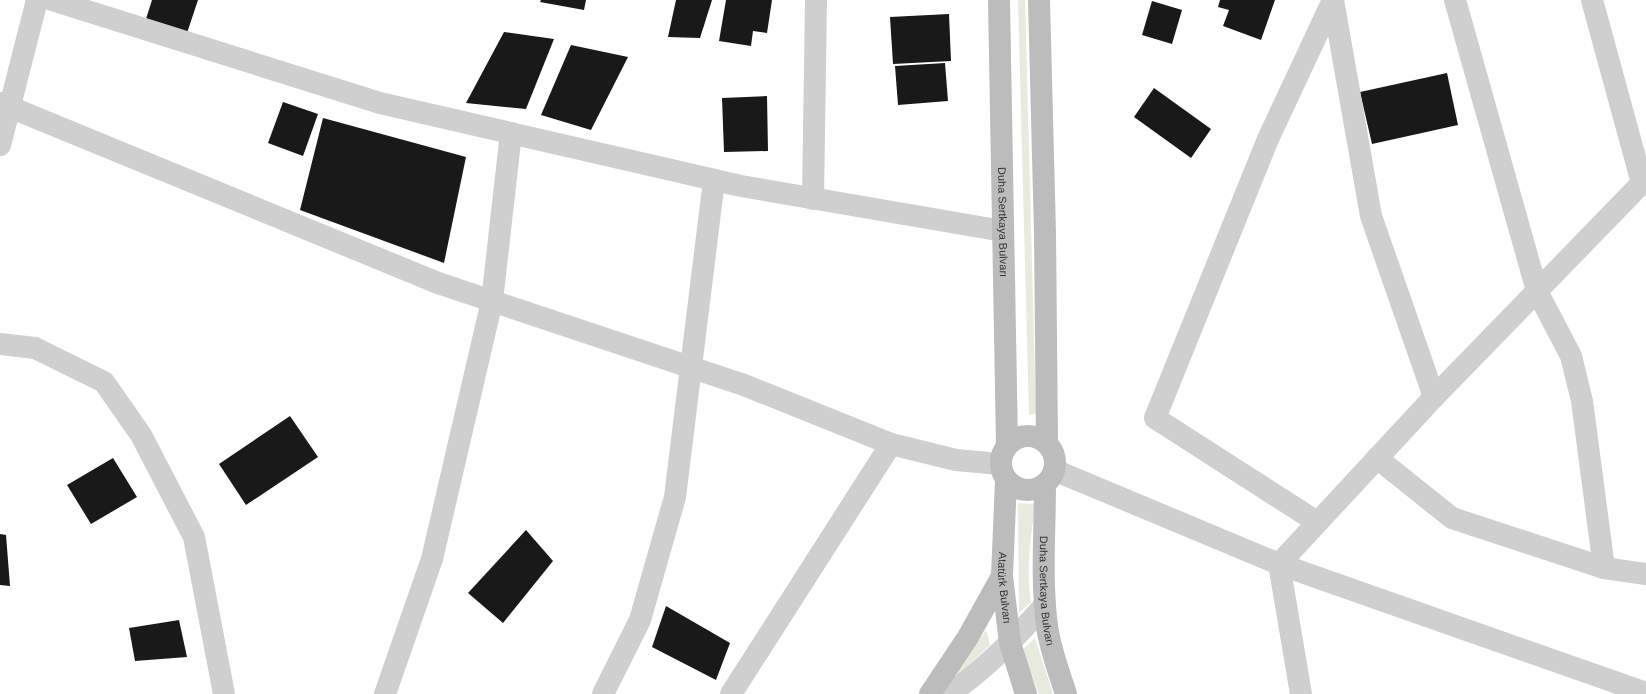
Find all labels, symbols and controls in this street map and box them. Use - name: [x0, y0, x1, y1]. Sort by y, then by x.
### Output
- street label: Duha Sertkaya Bulvarı: [996, 167, 1010, 277]
- street label: Duha Sertkaya Bulvarı: [1038, 536, 1057, 647]
- street label: Atatürk Bulvarı: [996, 552, 1014, 624]

